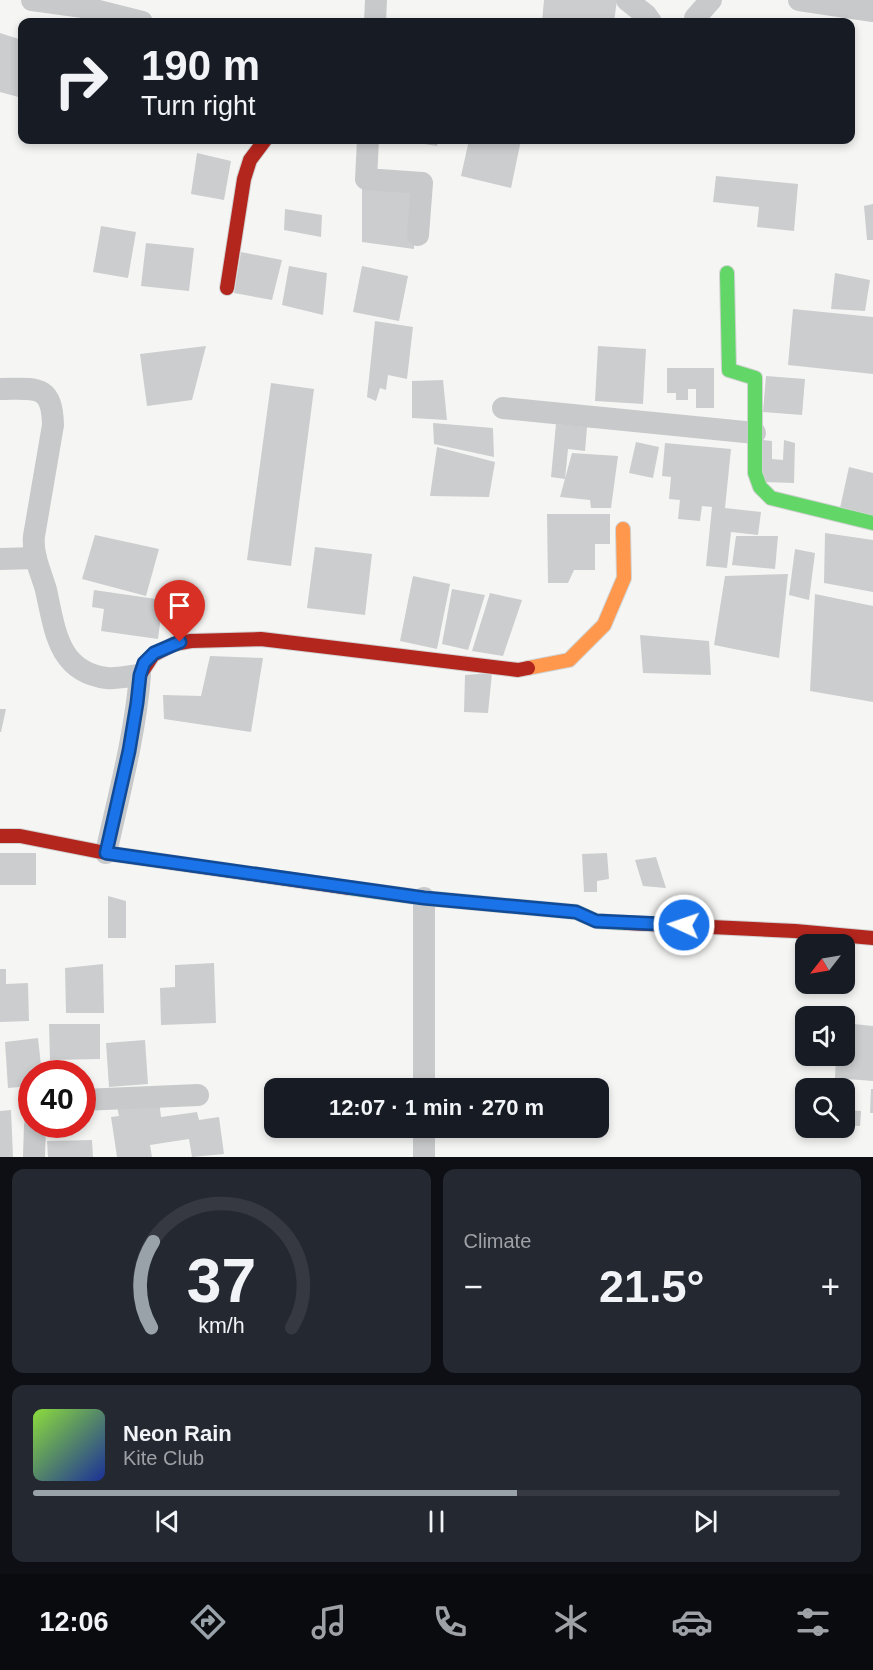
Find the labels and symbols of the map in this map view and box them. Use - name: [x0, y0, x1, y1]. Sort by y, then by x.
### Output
- pin: [154, 580, 205, 642]
- position arrow: [652, 893, 716, 957]
- north arrow: [795, 934, 855, 994]
- speed limit sign: 40: [18, 1060, 96, 1138]

